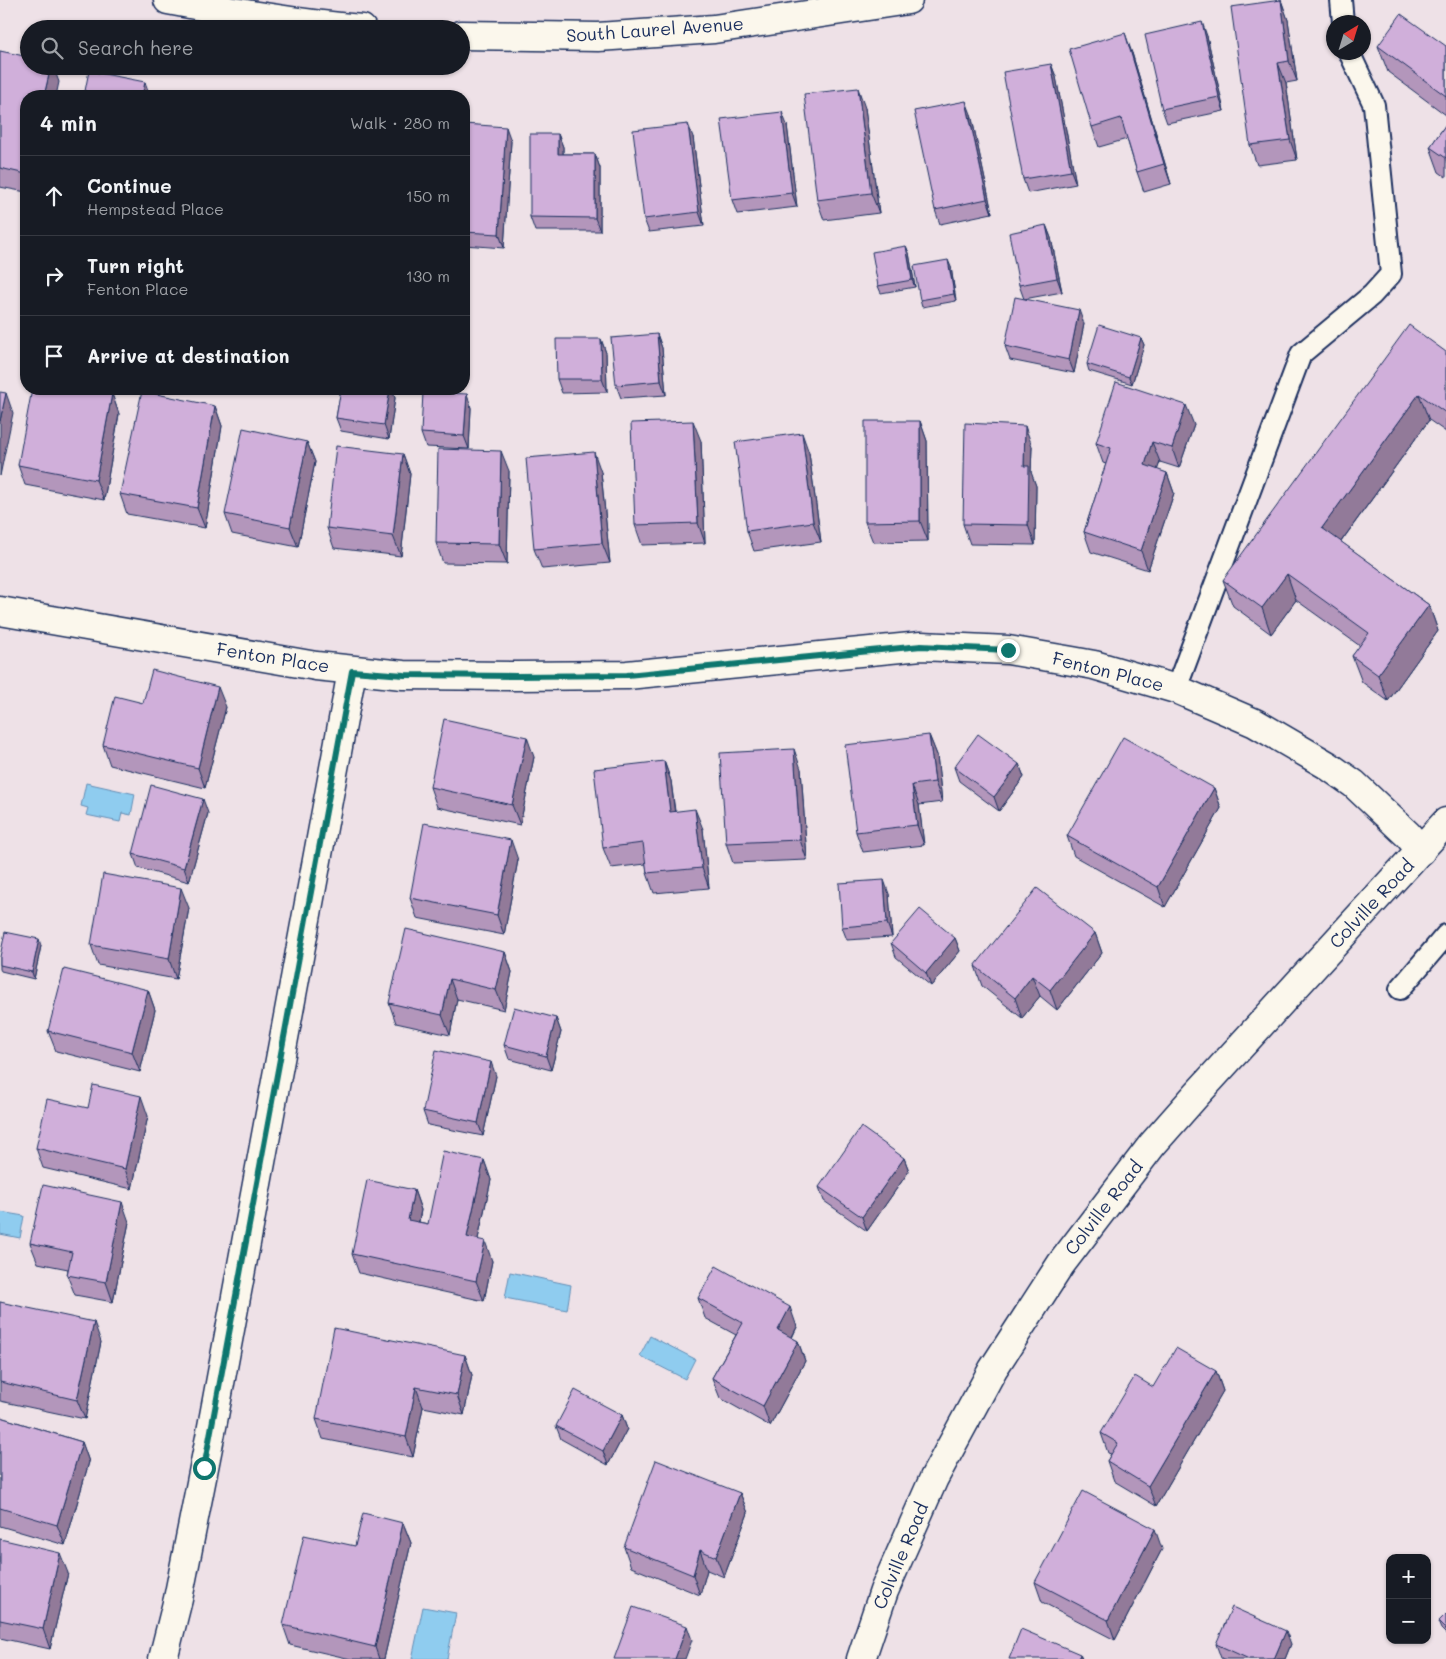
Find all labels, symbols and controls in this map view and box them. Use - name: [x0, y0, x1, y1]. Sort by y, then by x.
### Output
- street label: South Laurel Avenue: [565, 11, 744, 47]
- north arrow: [1326, 15, 1371, 60]
- search box: [20, 20, 470, 75]
- icon: search: [38, 34, 66, 62]
- text: Search here: [78, 35, 194, 60]
- text: 4 min: [40, 109, 97, 136]
- text: Walk · 280 m: [350, 112, 450, 133]
- text: Continue: [87, 173, 172, 198]
- icon: ahead: [40, 182, 68, 210]
- text: 150 m: [406, 185, 450, 206]
- text: Hempstead Place: [87, 198, 224, 219]
- text: Turn right: [87, 253, 184, 278]
- icon: right: [40, 262, 68, 290]
- text: 130 m: [406, 265, 450, 286]
- text: Fenton Place: [87, 278, 188, 299]
- icon: arrive: [40, 342, 68, 370]
- text: Arrive at destination: [87, 343, 290, 368]
- street label: Fenton Place: [215, 636, 331, 678]
- route end: [997, 639, 1020, 662]
- street label: Fenton Place: [1050, 646, 1166, 696]
- street label: Colville Road: [1324, 853, 1419, 953]
- street label: Colville Road: [1059, 1155, 1148, 1260]
- route start: [193, 1457, 216, 1480]
- street label: Colville Road: [867, 1499, 933, 1613]
- map controls: [1386, 1554, 1431, 1644]
- button: +: [1386, 1554, 1431, 1599]
- button: −: [1386, 1599, 1431, 1644]

